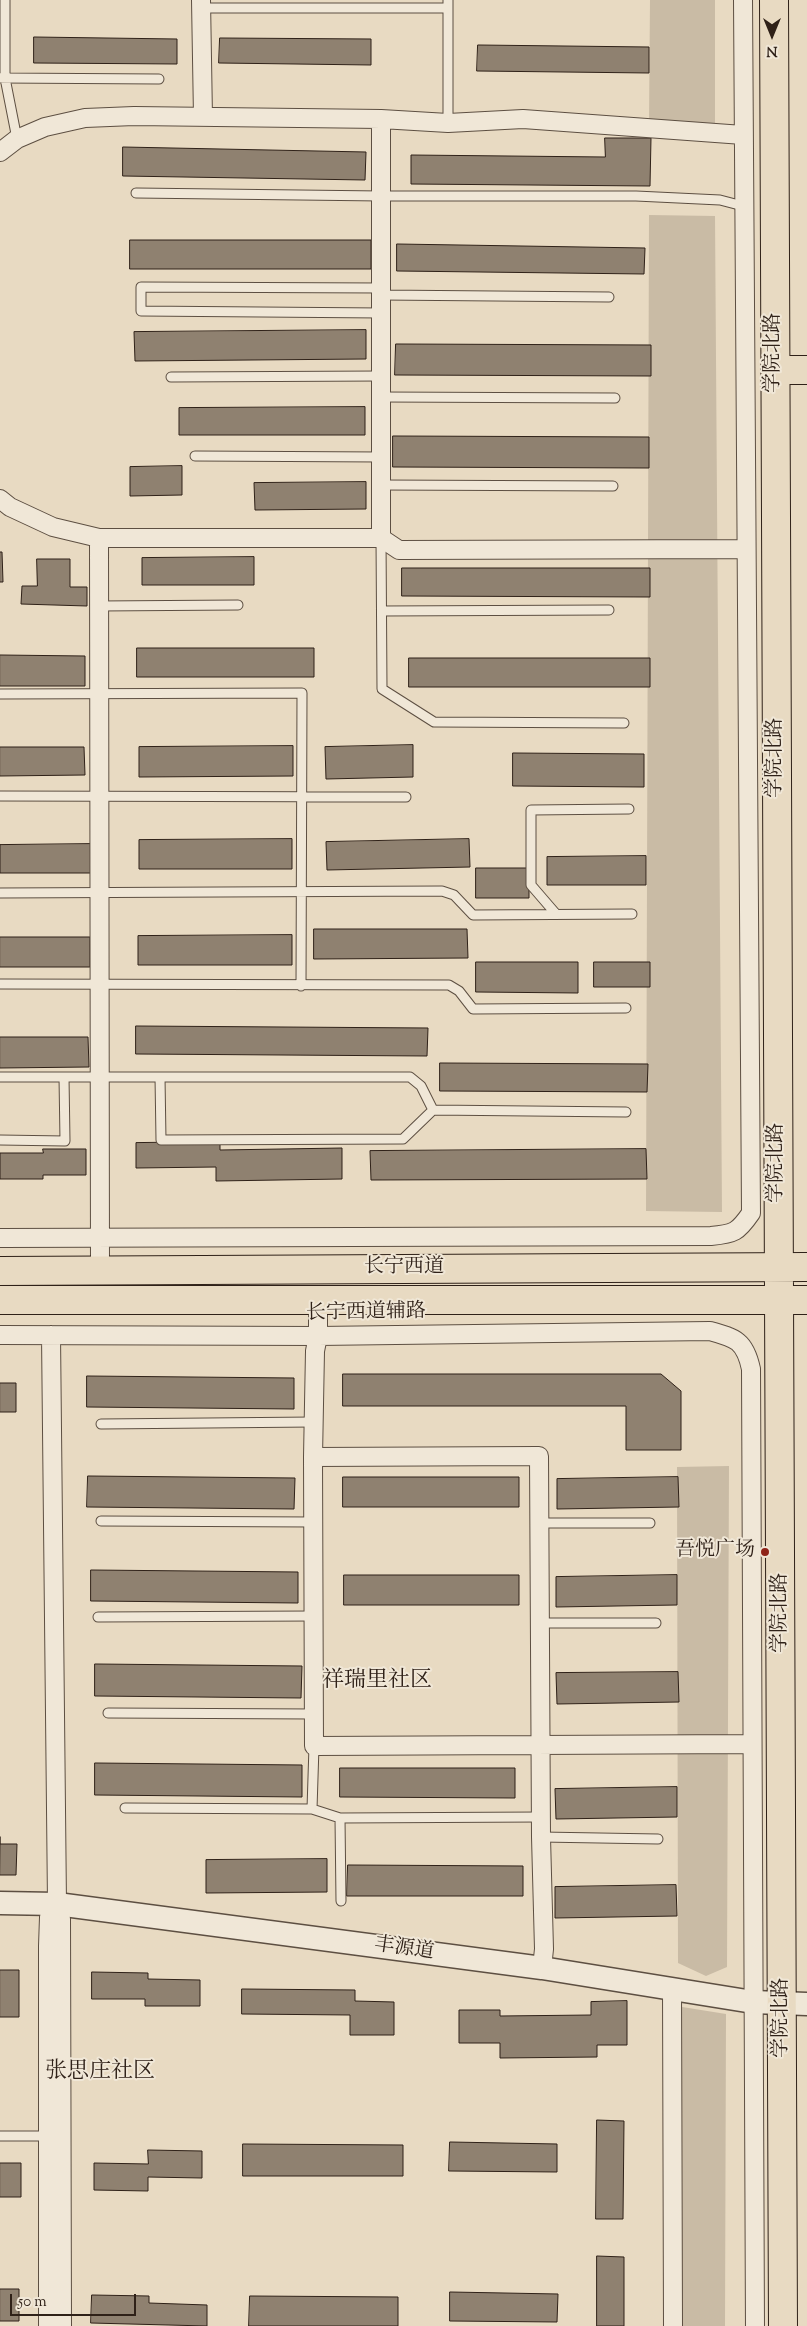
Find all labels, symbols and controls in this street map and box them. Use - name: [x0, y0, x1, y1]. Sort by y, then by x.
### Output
- north arrow: [747, 10, 797, 60]
- text: N: [766, 40, 778, 60]
- street label: 学院北路: [763, 313, 787, 393]
- street label: 学院北路: [765, 718, 789, 798]
- street label: 学院北路: [766, 1123, 790, 1203]
- street label: 长宁西道: [364, 1257, 444, 1281]
- street label: 长宁西道辅路: [306, 1301, 426, 1327]
- place label: 吾悦广场: [675, 1540, 755, 1564]
- marker: 吾悦广场: [759, 1546, 771, 1558]
- street label: 学院北路: [770, 1573, 794, 1653]
- district label: 祥瑞里社区: [322, 1669, 432, 1695]
- street label: 丰源道: [373, 1934, 435, 1966]
- street label: 学院北路: [771, 1978, 795, 2058]
- district label: 张思庄社区: [45, 2060, 155, 2086]
- scale bar: [12, 2284, 139, 2316]
- text: 50 m: [18, 2292, 47, 2313]

